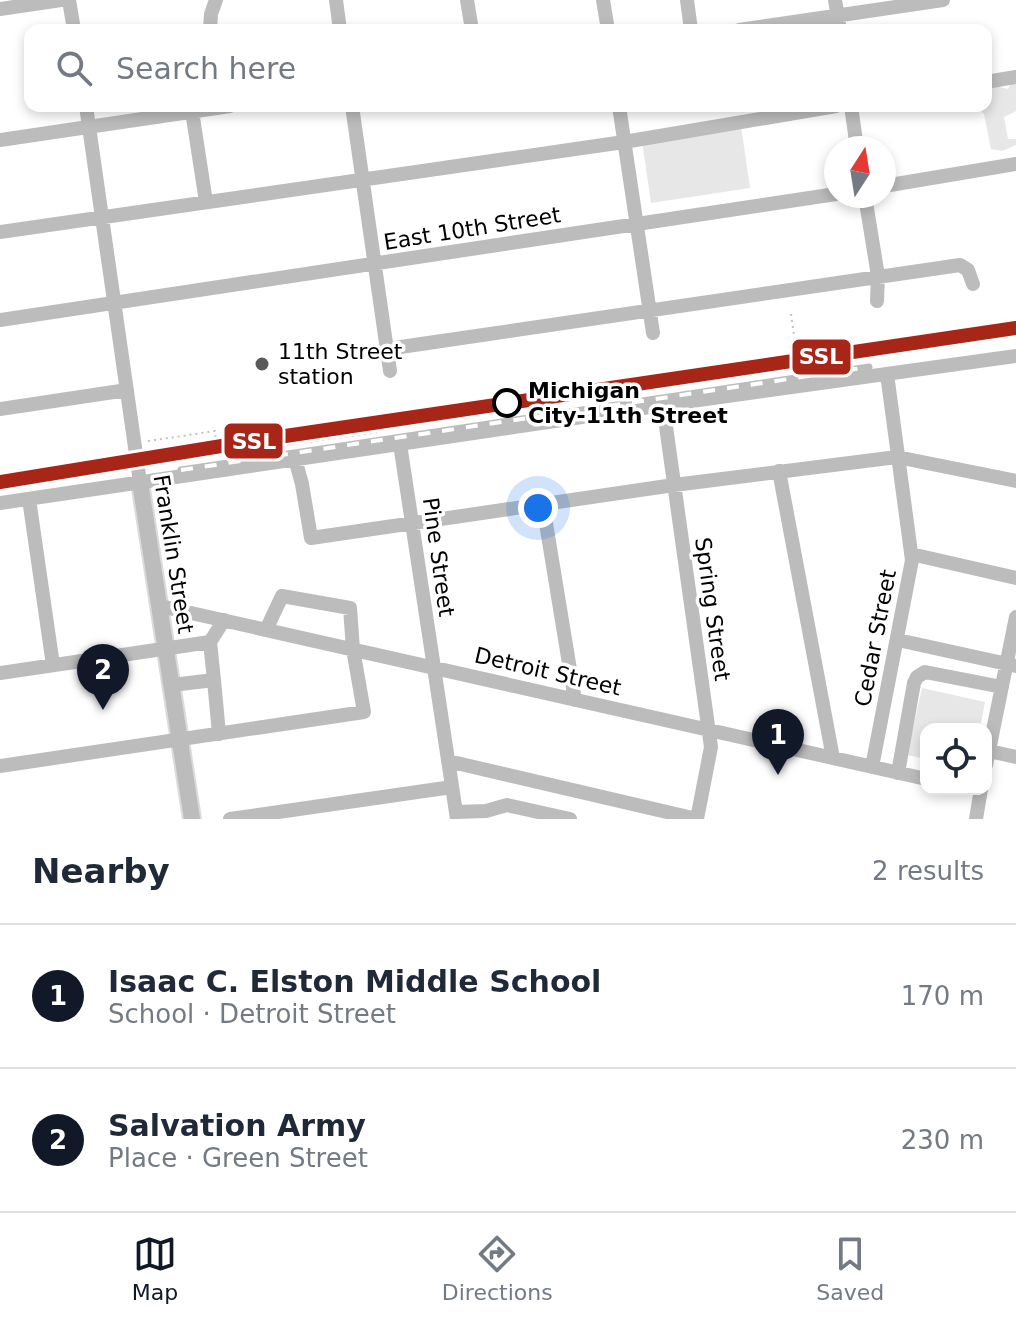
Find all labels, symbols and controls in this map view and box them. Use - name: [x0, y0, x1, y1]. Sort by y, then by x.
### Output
- search box: [24, 24, 992, 112]
- icon: search: [52, 46, 96, 90]
- text: Search here: [116, 51, 296, 86]
- north arrow: [824, 136, 896, 208]
- street label: East 10th Street: [382, 202, 563, 255]
- line badge: SSL: [791, 338, 852, 376]
- place label: 11th Street station: [278, 339, 403, 389]
- text: SSL: [799, 344, 843, 369]
- marker: 11th Street station: [253, 355, 271, 373]
- place label: Michigan City-11th Street: [528, 378, 728, 428]
- marker: Michigan City-11th Street: [493, 389, 521, 417]
- line badge: SSL: [223, 422, 284, 460]
- text: SSL: [232, 429, 276, 454]
- street label: Franklin Street: [149, 473, 198, 636]
- your location: [518, 488, 558, 528]
- street label: Pine Street: [418, 496, 459, 619]
- street label: Spring Street: [690, 536, 735, 683]
- street label: Cedar Street: [850, 567, 901, 709]
- street label: Detroit Street: [472, 642, 624, 701]
- pin: 2: [77, 644, 129, 710]
- pin: 1: [752, 709, 804, 775]
- map controls: [920, 723, 992, 795]
- button: locate: [920, 723, 992, 795]
- text: Nearby: [32, 851, 170, 891]
- text: 2 results: [872, 856, 984, 886]
- text: Isaac C. Elston Middle School: [108, 964, 601, 999]
- text: 1: [49, 981, 67, 1011]
- text: 170 m: [901, 981, 984, 1011]
- text: School · Detroit Street: [108, 999, 396, 1029]
- text: Salvation Army: [108, 1108, 366, 1143]
- text: 2: [49, 1125, 67, 1155]
- text: 230 m: [901, 1125, 984, 1155]
- text: Place · Green Street: [108, 1143, 368, 1173]
- tab: Map: [132, 1232, 178, 1305]
- tab: Directions: [442, 1232, 553, 1305]
- tab: Saved: [816, 1232, 884, 1305]

